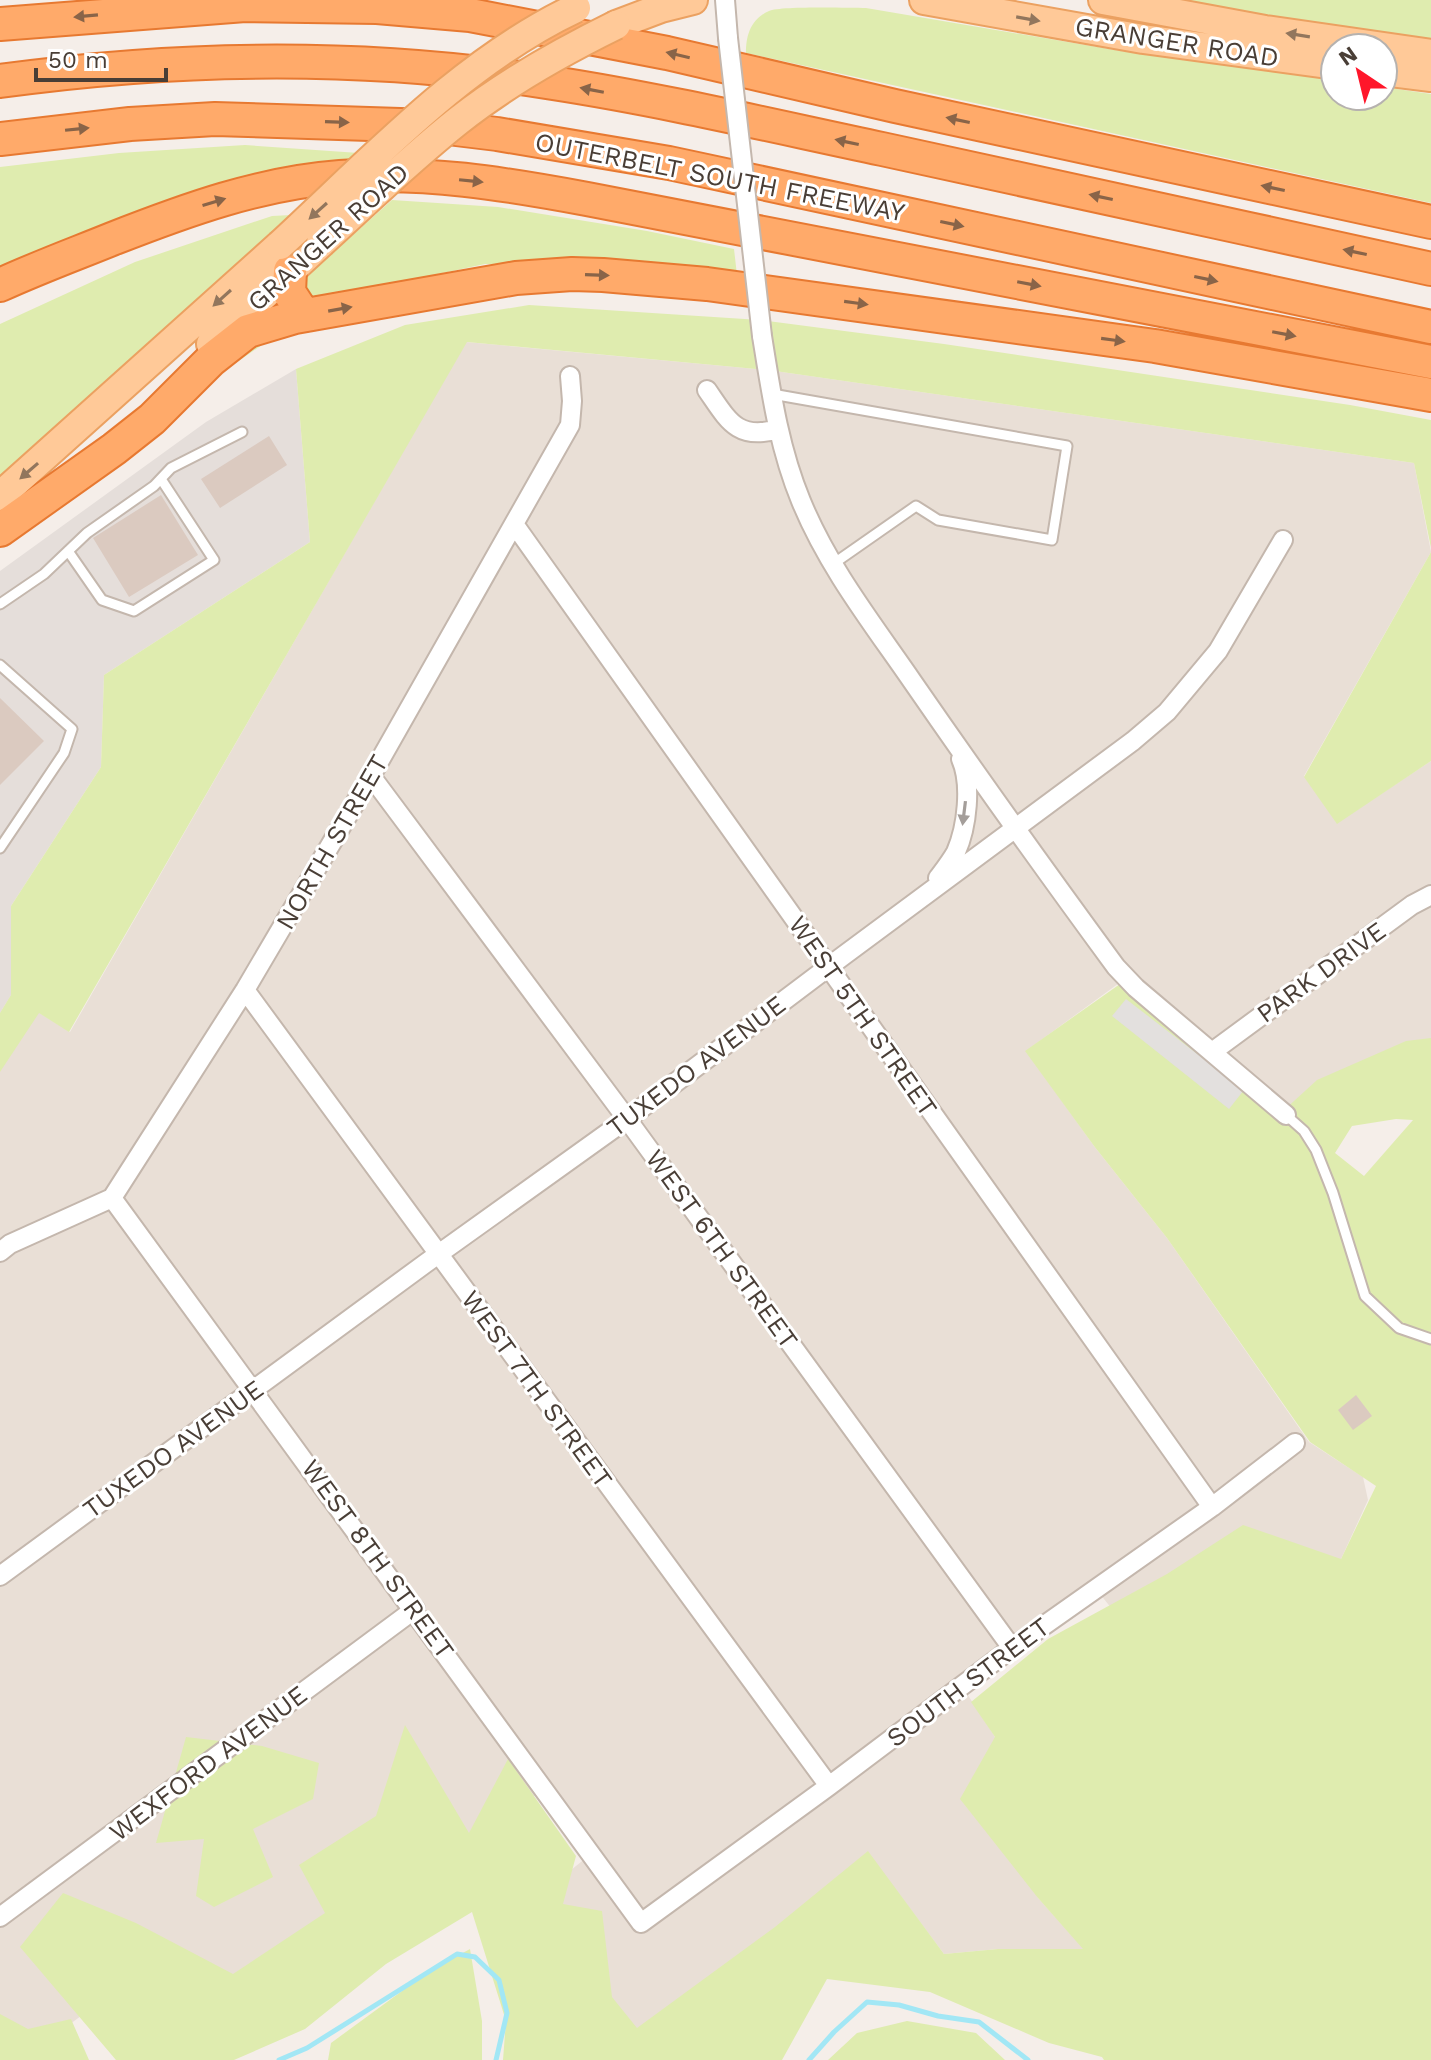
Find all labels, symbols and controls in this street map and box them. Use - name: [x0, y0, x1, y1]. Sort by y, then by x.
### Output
- one-way arrow: [73, 10, 98, 23]
- street label: GRANGER ROAD: [1073, 11, 1281, 73]
- one-way arrow: [1016, 13, 1041, 25]
- one-way arrow: [1285, 29, 1310, 41]
- scale bar: [36, 32, 166, 82]
- north arrow: [1319, 32, 1399, 112]
- text: N: [1334, 41, 1362, 71]
- text: 50 m: [48, 46, 108, 74]
- one-way arrow: [665, 48, 690, 61]
- one-way arrow: [579, 83, 604, 96]
- one-way arrow: [946, 113, 971, 126]
- one-way arrow: [325, 116, 350, 129]
- one-way arrow: [65, 123, 90, 136]
- street label: OUTERBELT SOUTH FREEWAY: [533, 126, 907, 228]
- one-way arrow: [834, 135, 859, 148]
- street label: GRANGER ROAD: [241, 157, 415, 317]
- one-way arrow: [459, 174, 484, 187]
- one-way arrow: [1260, 181, 1285, 194]
- one-way arrow: [1088, 190, 1113, 203]
- one-way arrow: [202, 195, 226, 208]
- one-way arrow: [308, 201, 327, 219]
- one-way arrow: [939, 218, 964, 231]
- one-way arrow: [1342, 245, 1367, 258]
- one-way arrow: [585, 269, 610, 282]
- one-way arrow: [1193, 273, 1218, 286]
- one-way arrow: [1017, 279, 1042, 291]
- one-way arrow: [213, 288, 232, 306]
- one-way arrow: [844, 297, 869, 310]
- one-way arrow: [328, 303, 353, 315]
- one-way arrow: [1272, 328, 1297, 341]
- one-way arrow: [1101, 334, 1126, 347]
- one-way arrow: [19, 462, 39, 479]
- street label: NORTH STREET: [270, 749, 394, 935]
- one-way arrow: [958, 801, 971, 826]
- street label: WEST 5TH STREET: [782, 910, 944, 1122]
- street label: PARK DRIVE: [1251, 915, 1391, 1029]
- street label: TUXEDO AVENUE: [601, 989, 791, 1143]
- street label: WEST 6TH STREET: [640, 1144, 804, 1354]
- street label: WEST 7TH STREET: [455, 1285, 619, 1493]
- street label: TUXEDO AVENUE: [77, 1374, 269, 1524]
- street label: WEST 8TH STREET: [296, 1454, 460, 1664]
- street label: SOUTH STREET: [881, 1611, 1055, 1753]
- street label: WEXFORD AVENUE: [103, 1679, 313, 1847]

